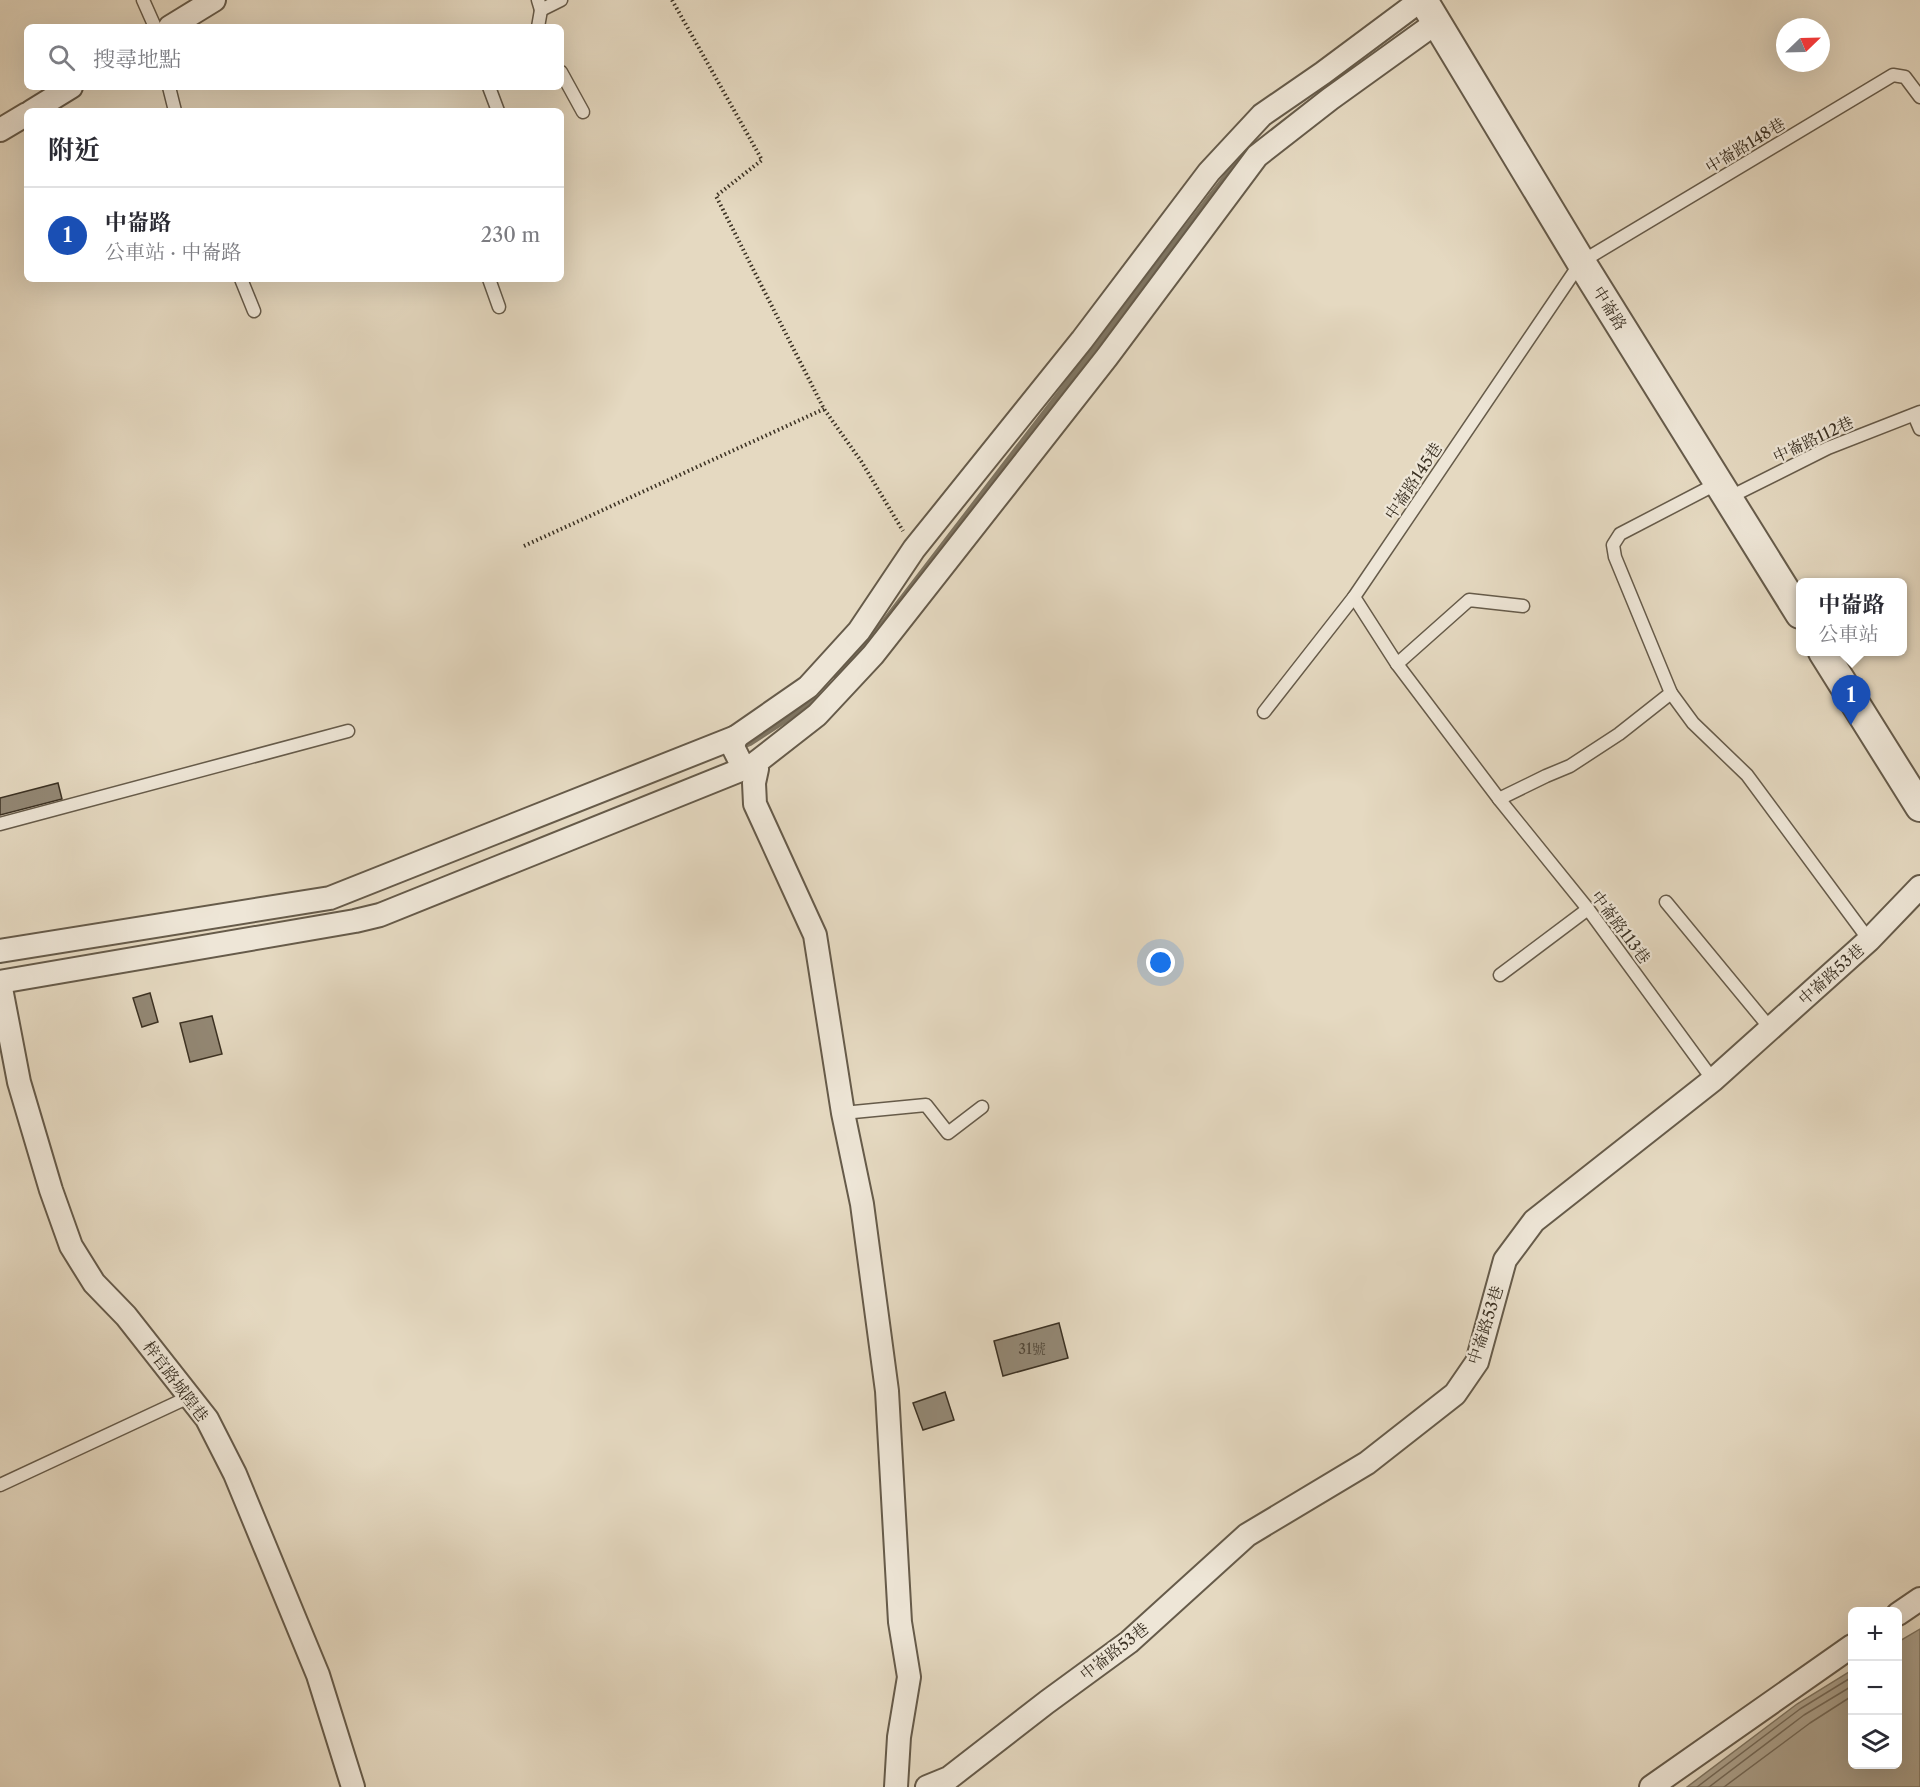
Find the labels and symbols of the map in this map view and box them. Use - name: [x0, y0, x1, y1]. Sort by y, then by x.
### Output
- north arrow: [1776, 18, 1830, 72]
- street label: 中崙路148巷: [1702, 113, 1788, 177]
- street label: 中崙路: [1589, 282, 1631, 334]
- street label: 中崙路112巷: [1770, 412, 1856, 466]
- street label: 中崙路145巷: [1380, 439, 1446, 523]
- pin: 1: [1832, 676, 1870, 725]
- street label: 中崙路113巷: [1587, 887, 1655, 967]
- street label: 中崙路53巷: [1794, 939, 1868, 1009]
- your location: [1146, 948, 1175, 977]
- street label: 中崙路53巷: [1463, 1283, 1507, 1367]
- street label: 梓官路城隍巷: [139, 1337, 213, 1425]
- house number: 31號: [1018, 1340, 1046, 1358]
- street label: 中崙路53巷: [1076, 1618, 1152, 1684]

